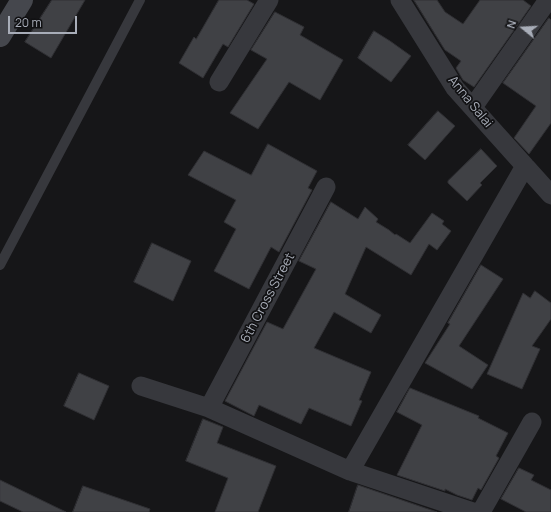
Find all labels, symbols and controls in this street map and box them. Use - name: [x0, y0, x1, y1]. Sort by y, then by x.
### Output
- scale bar: [10, 8, 79, 34]
- north arrow: [503, 8, 543, 48]
- text: 20 m: [15, 14, 42, 31]
- text: N: [503, 18, 519, 30]
- street label: Anna Salai: [444, 73, 496, 131]
- street label: 6th Cross Street: [238, 250, 298, 346]

